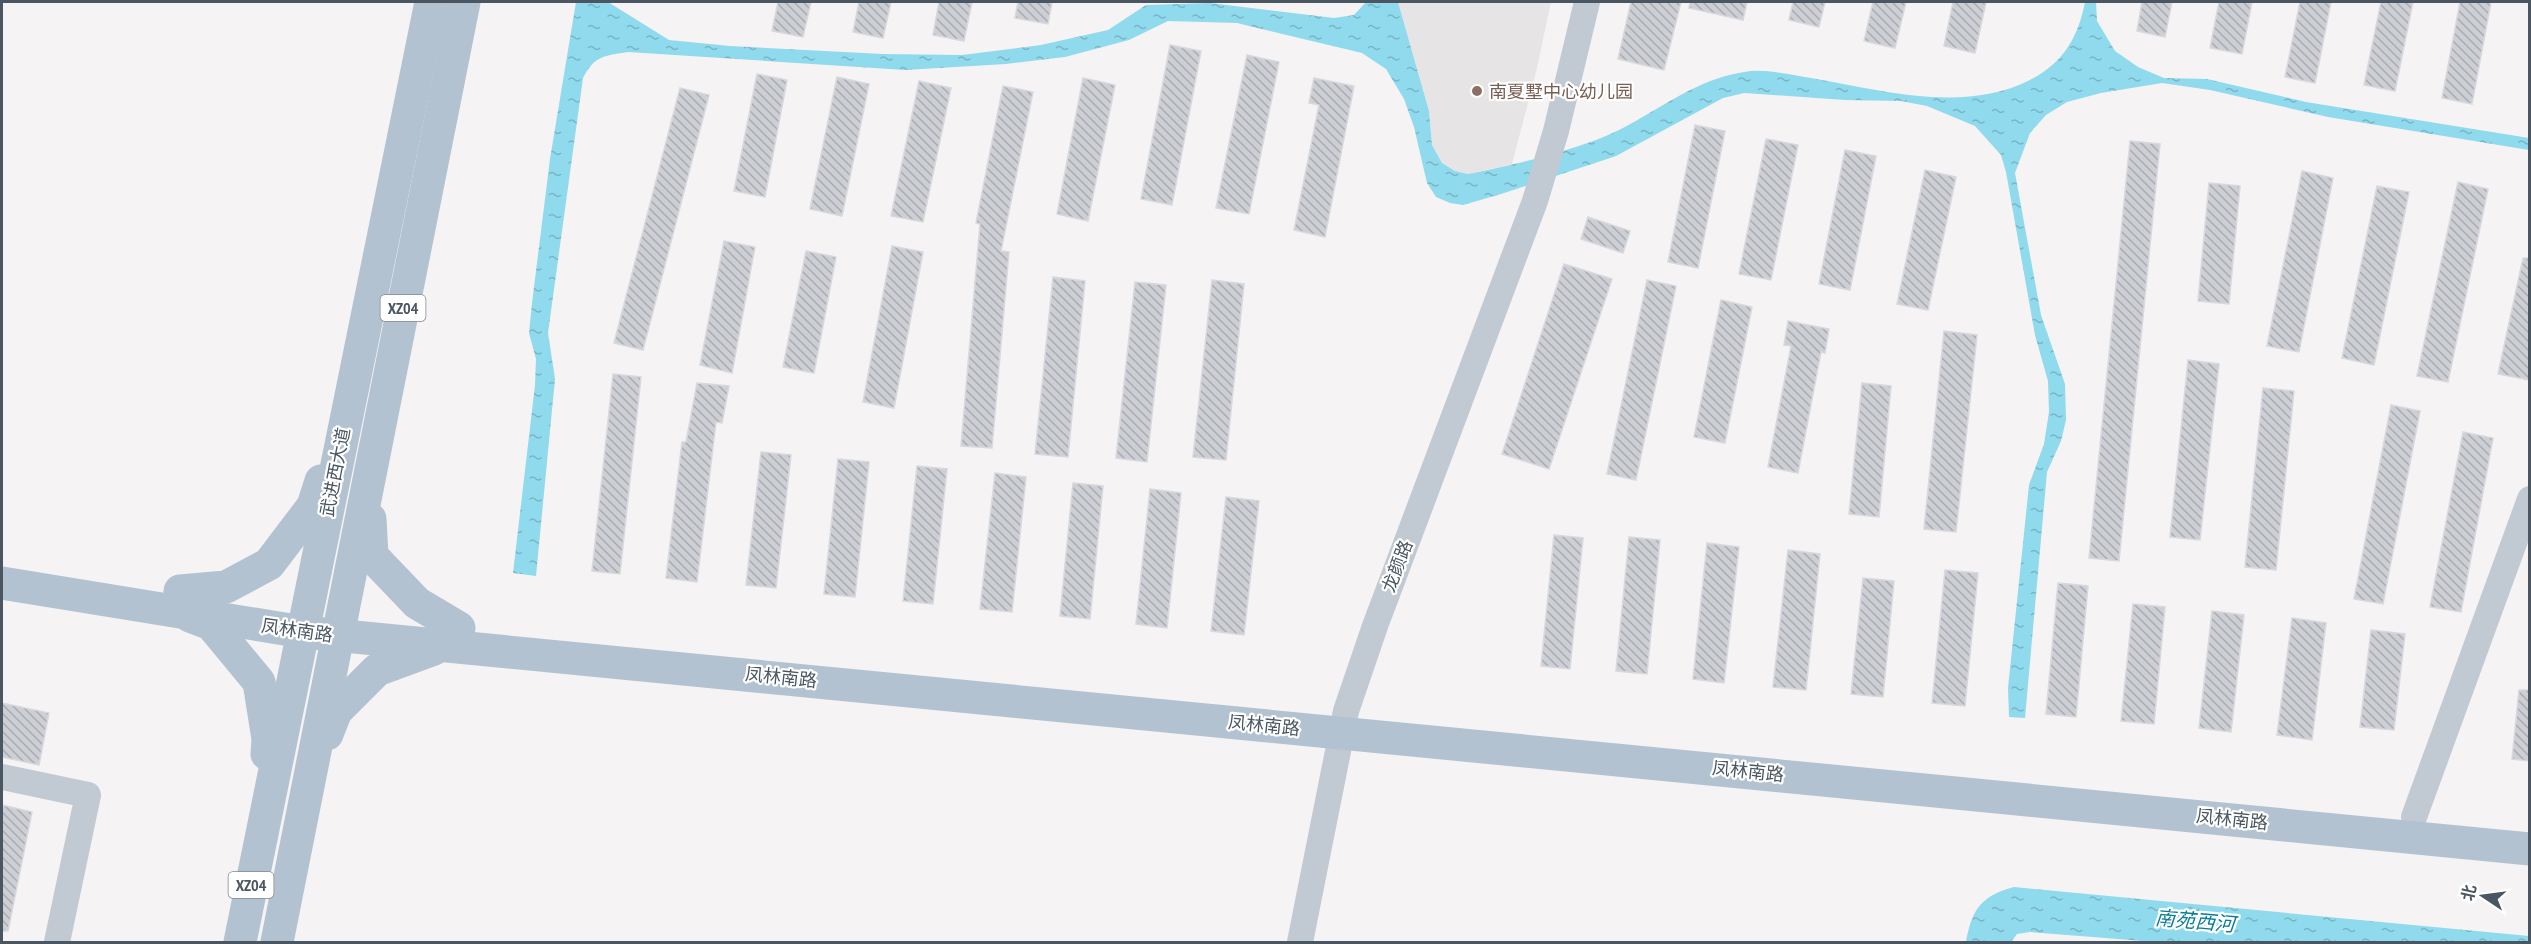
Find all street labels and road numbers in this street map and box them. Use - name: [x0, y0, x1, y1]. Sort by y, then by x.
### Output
- road number: XZ04: [380, 295, 426, 321]
- street label: 武进西大道: [315, 426, 355, 518]
- street label: 龙颜路: [1377, 537, 1417, 595]
- street label: 凤林南路: [260, 614, 334, 646]
- street label: 凤林南路: [744, 662, 818, 692]
- street label: 凤林南路: [1227, 710, 1301, 740]
- street label: 凤林南路: [1711, 756, 1785, 786]
- street label: 凤林南路: [2195, 804, 2269, 834]
- road number: XZ04: [228, 872, 274, 898]

